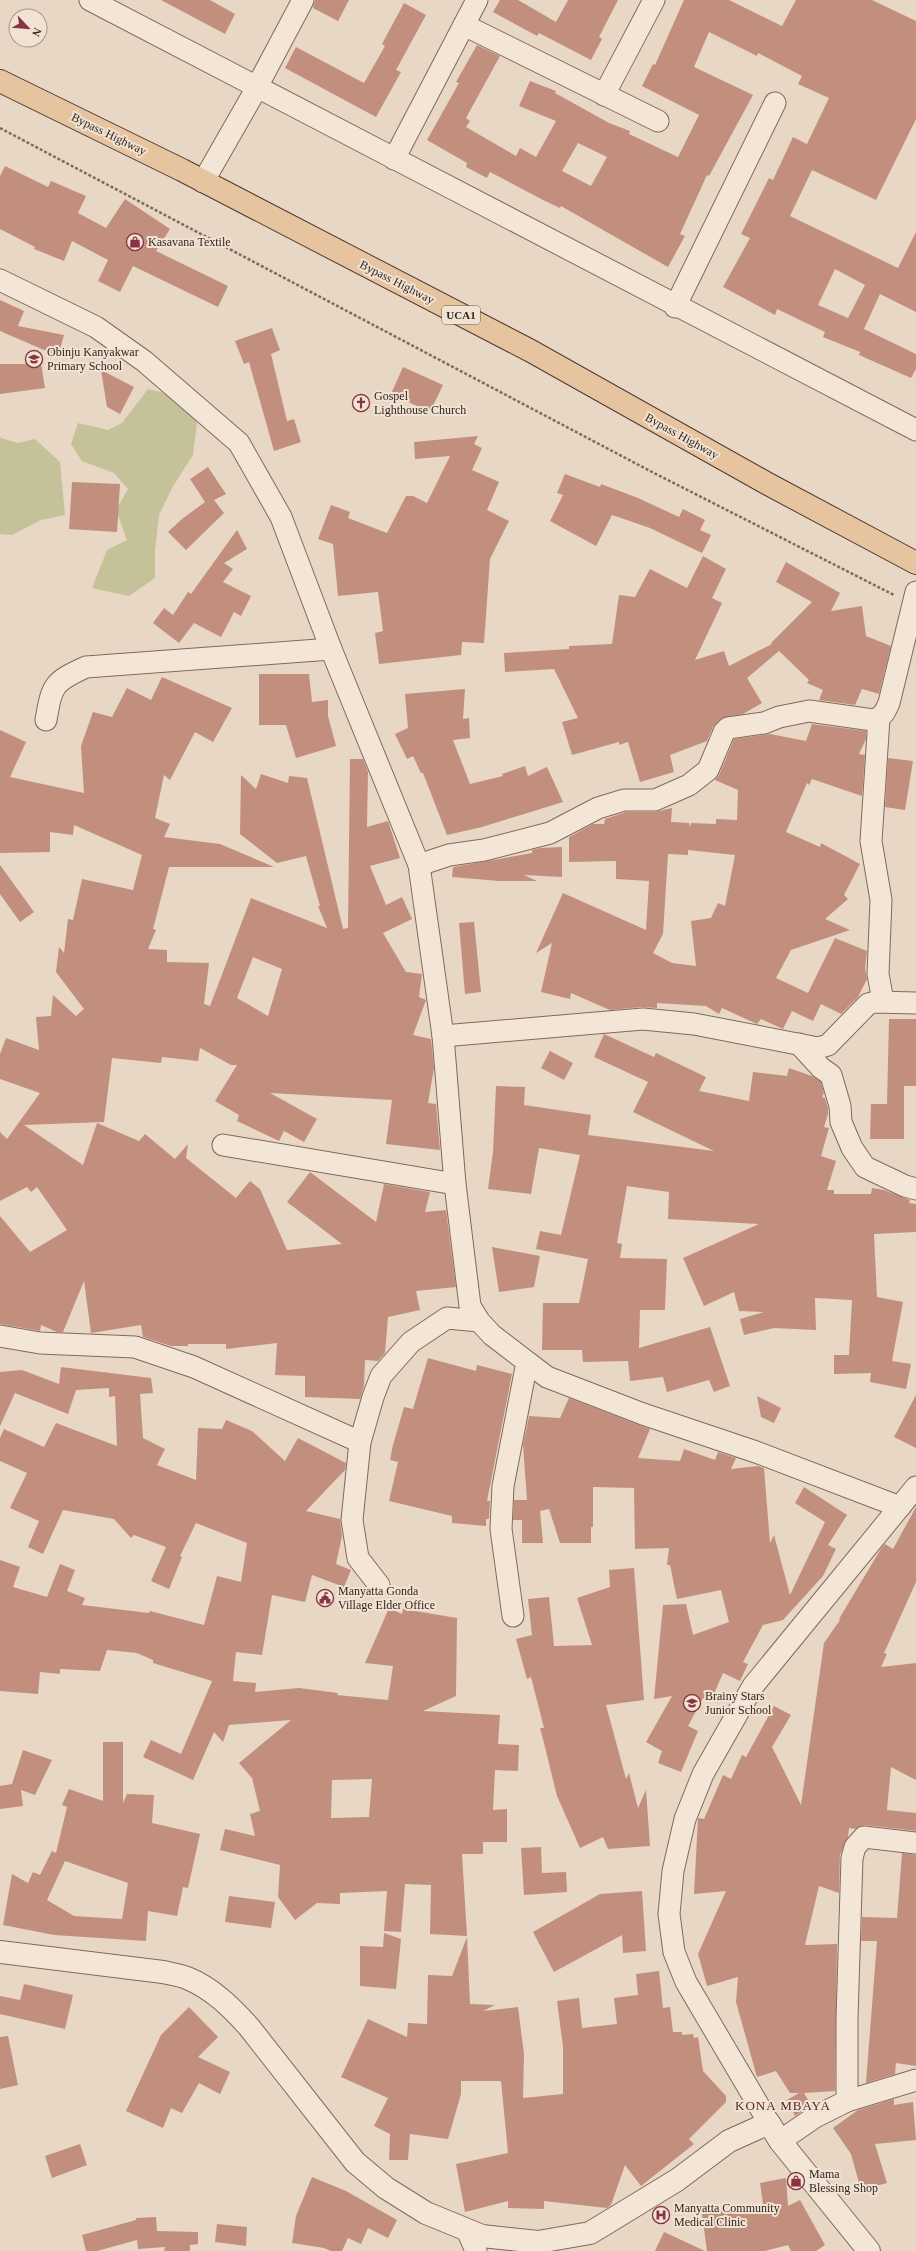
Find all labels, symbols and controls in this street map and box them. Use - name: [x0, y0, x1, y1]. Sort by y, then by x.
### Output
- north arrow: [8, 8, 48, 48]
- text: N: [30, 26, 44, 39]
- street label: Bypass Highway: [69, 110, 149, 158]
- shop icon: Kasavana Textile: [125, 232, 145, 252]
- place label: Kasavana Textile: [148, 235, 231, 249]
- street label: Bypass Highway: [357, 257, 437, 307]
- road number: UCA1: [442, 306, 480, 324]
- place label: Obinju Kanyakwar Primary School: [47, 345, 139, 373]
- school or university icon: Obinju Kanyakwar Primary School: [24, 349, 44, 369]
- place label: Gospel Lighthouse Church: [374, 389, 466, 417]
- church icon: Gospel Lighthouse Church: [351, 393, 371, 413]
- street label: Bypass Highway: [643, 410, 721, 462]
- place label: Manyatta Gonda Village Elder Office: [338, 1584, 435, 1612]
- public building icon: Manyatta Gonda Village Elder Office: [315, 1588, 335, 1608]
- place label: Brainy Stars Junior School: [705, 1689, 772, 1717]
- school or university icon: Brainy Stars Junior School: [682, 1693, 702, 1713]
- district label: KONA MBAYA: [735, 2098, 831, 2113]
- place label: Mama Blessing Shop: [809, 2167, 878, 2195]
- shop icon: Mama Blessing Shop: [786, 2171, 806, 2191]
- place label: Manyatta Community Medical Clinic: [674, 2201, 780, 2229]
- hospital icon: Manyatta Community Medical Clinic: [651, 2205, 671, 2225]

